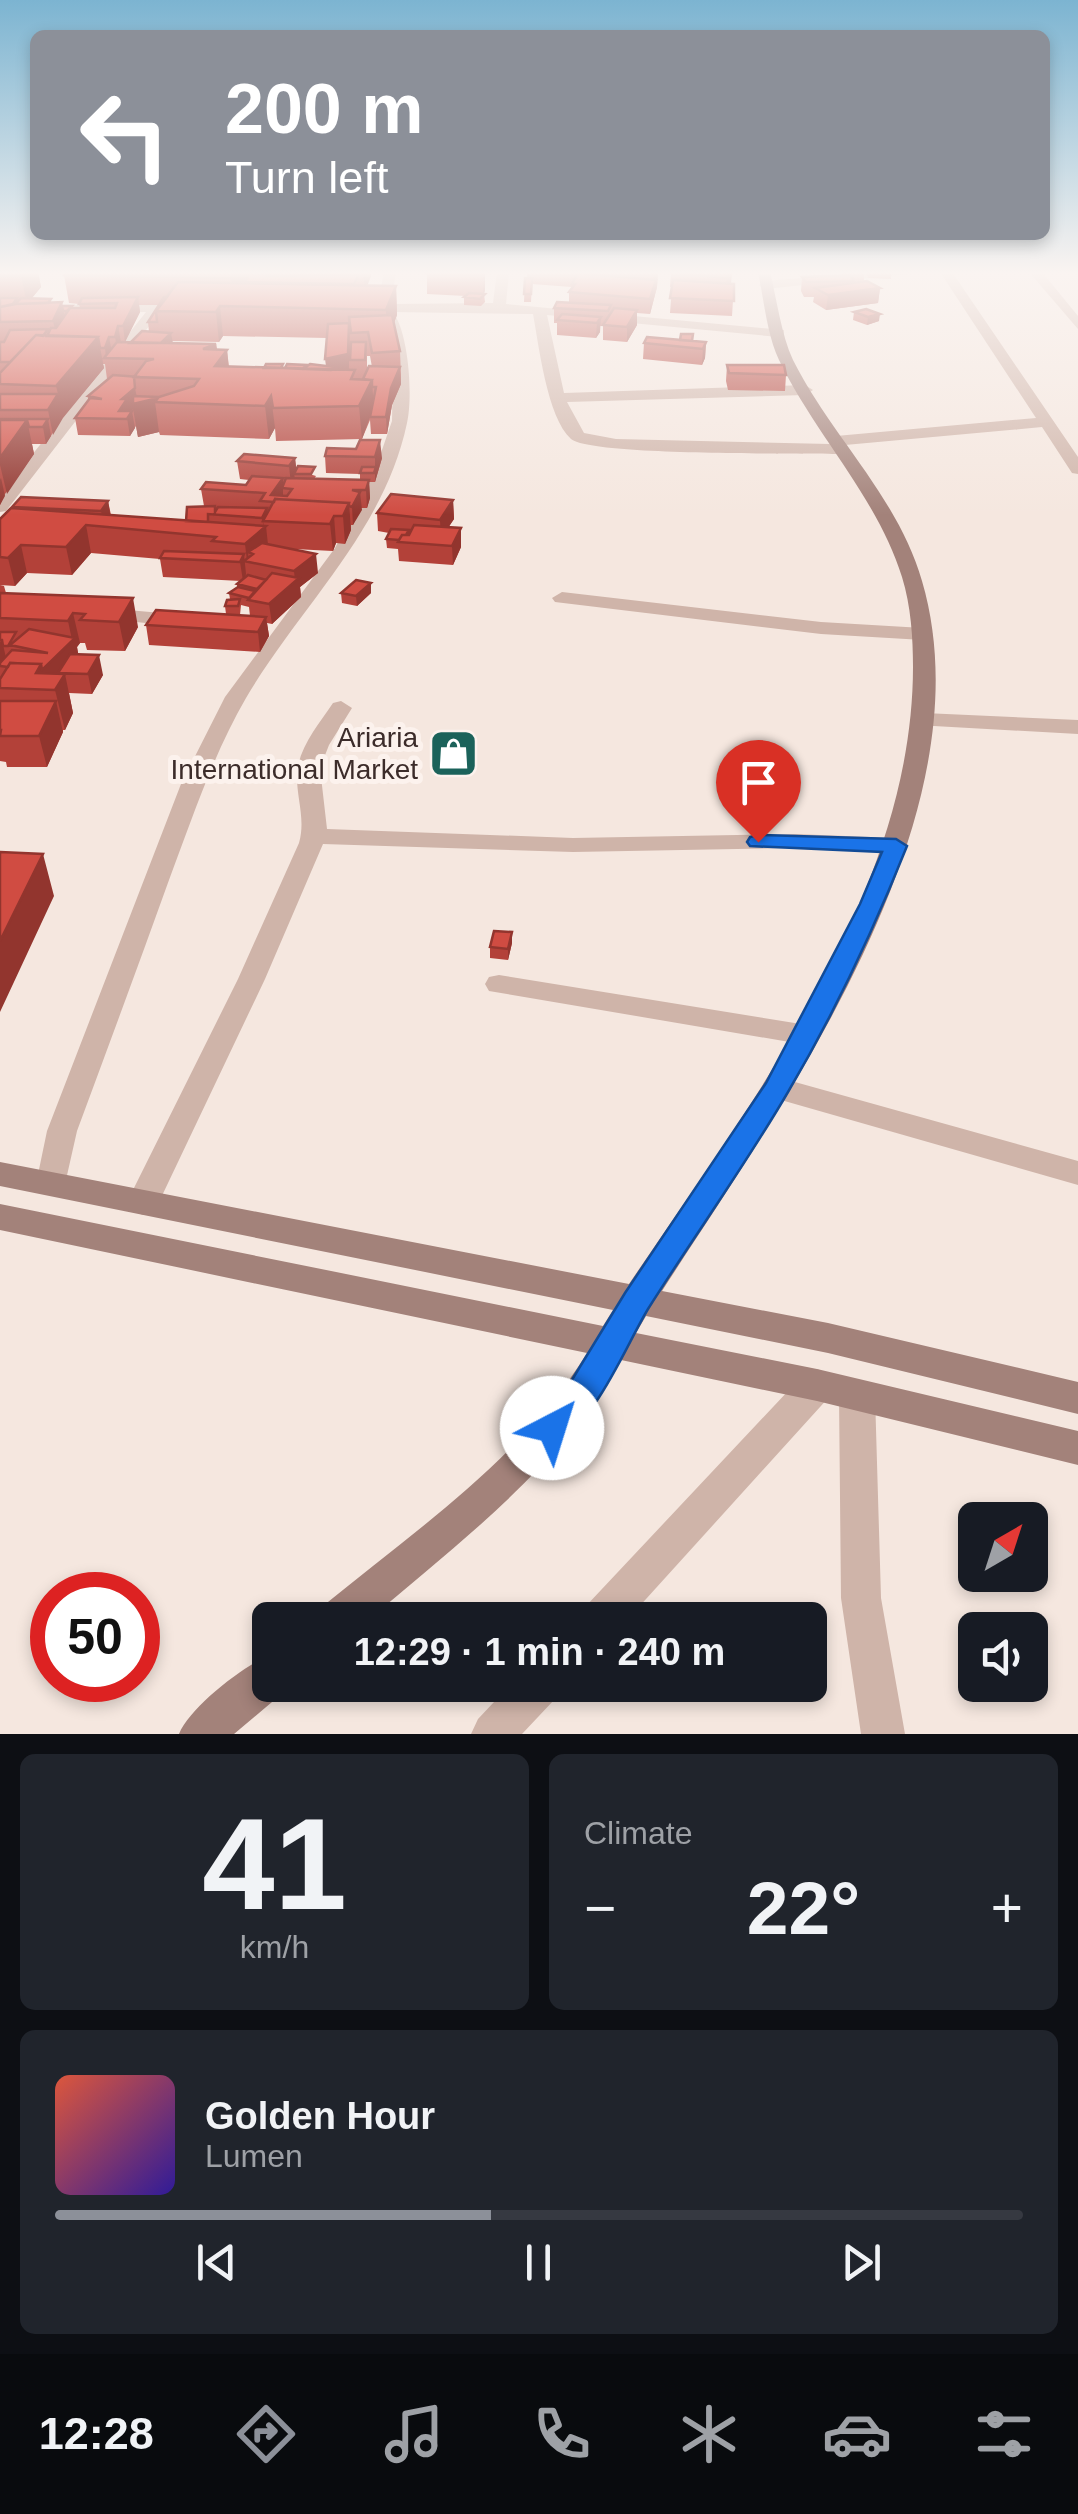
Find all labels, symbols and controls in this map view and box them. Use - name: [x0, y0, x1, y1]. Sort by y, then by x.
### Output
- icon: left: [60, 70, 190, 200]
- text: 200 m: [225, 70, 423, 148]
- text: Turn left: [225, 152, 388, 203]
- place label: Ariaria International Market: [171, 722, 418, 785]
- shop icon: Ariaria International Market: [427, 727, 479, 779]
- pin: [716, 740, 801, 843]
- icon: arrive: [731, 755, 786, 810]
- position arrow: [500, 1376, 604, 1480]
- north arrow: [958, 1502, 1048, 1592]
- map controls: [958, 1502, 1048, 1702]
- speed limit sign: 50: [30, 1572, 160, 1702]
- button: sound: [958, 1612, 1048, 1702]
- text: 12:29 · 1 min · 240 m: [354, 1631, 725, 1673]
- text: 41: [202, 1791, 347, 1937]
- text: Climate: [584, 1815, 692, 1851]
- text: 22°: [747, 1866, 860, 1950]
- text: −: [584, 1877, 616, 1939]
- text: +: [991, 1877, 1023, 1939]
- text: km/h: [240, 1929, 309, 1965]
- text: Golden Hour: [205, 2095, 435, 2137]
- text: Lumen: [205, 2138, 303, 2174]
- icon: previous: [189, 2235, 244, 2290]
- icon: pause: [511, 2235, 566, 2290]
- icon: next: [834, 2235, 889, 2290]
- icon: directions: [231, 2399, 301, 2469]
- icon: music: [379, 2399, 449, 2469]
- icon: phone: [527, 2399, 597, 2469]
- icon: climate: [674, 2399, 744, 2469]
- icon: car: [822, 2399, 892, 2469]
- icon: filters: [969, 2399, 1039, 2469]
- text: 12:28: [39, 2408, 154, 2459]

